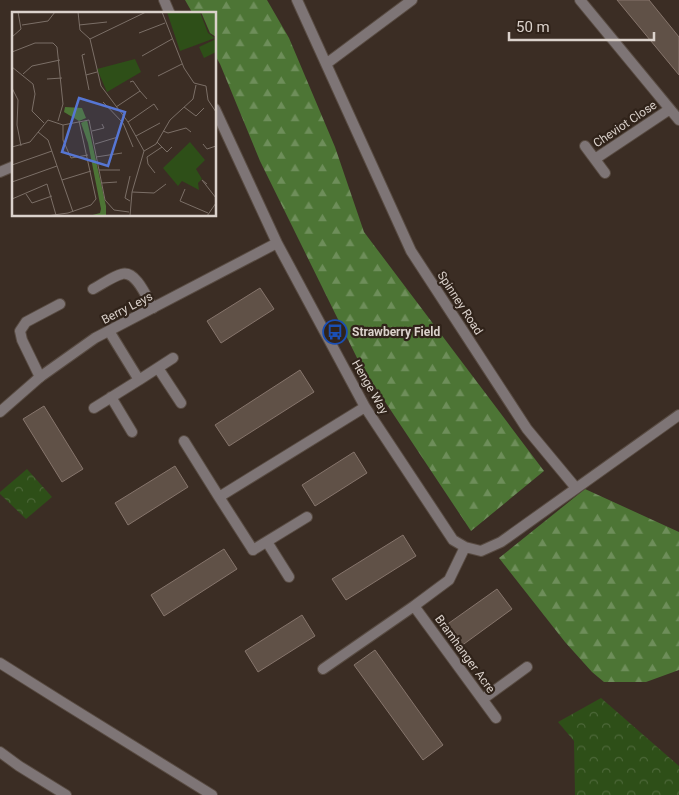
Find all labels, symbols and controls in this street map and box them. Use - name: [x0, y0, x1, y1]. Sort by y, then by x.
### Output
- scale bar: [509, 10, 654, 42]
- inset map: [12, 12, 216, 216]
- text: 50 m: [516, 18, 550, 36]
- street label: Cheviot Close: [591, 98, 659, 150]
- street label: Spinney Road: [434, 269, 486, 337]
- street label: Berry Leys: [99, 289, 155, 327]
- bus stop icon: Strawberry Field: [322, 319, 348, 345]
- place label: Strawberry Field: [352, 325, 440, 339]
- street label: Henge Way: [349, 357, 391, 417]
- street label: Bramhanger Acre: [432, 612, 498, 696]

